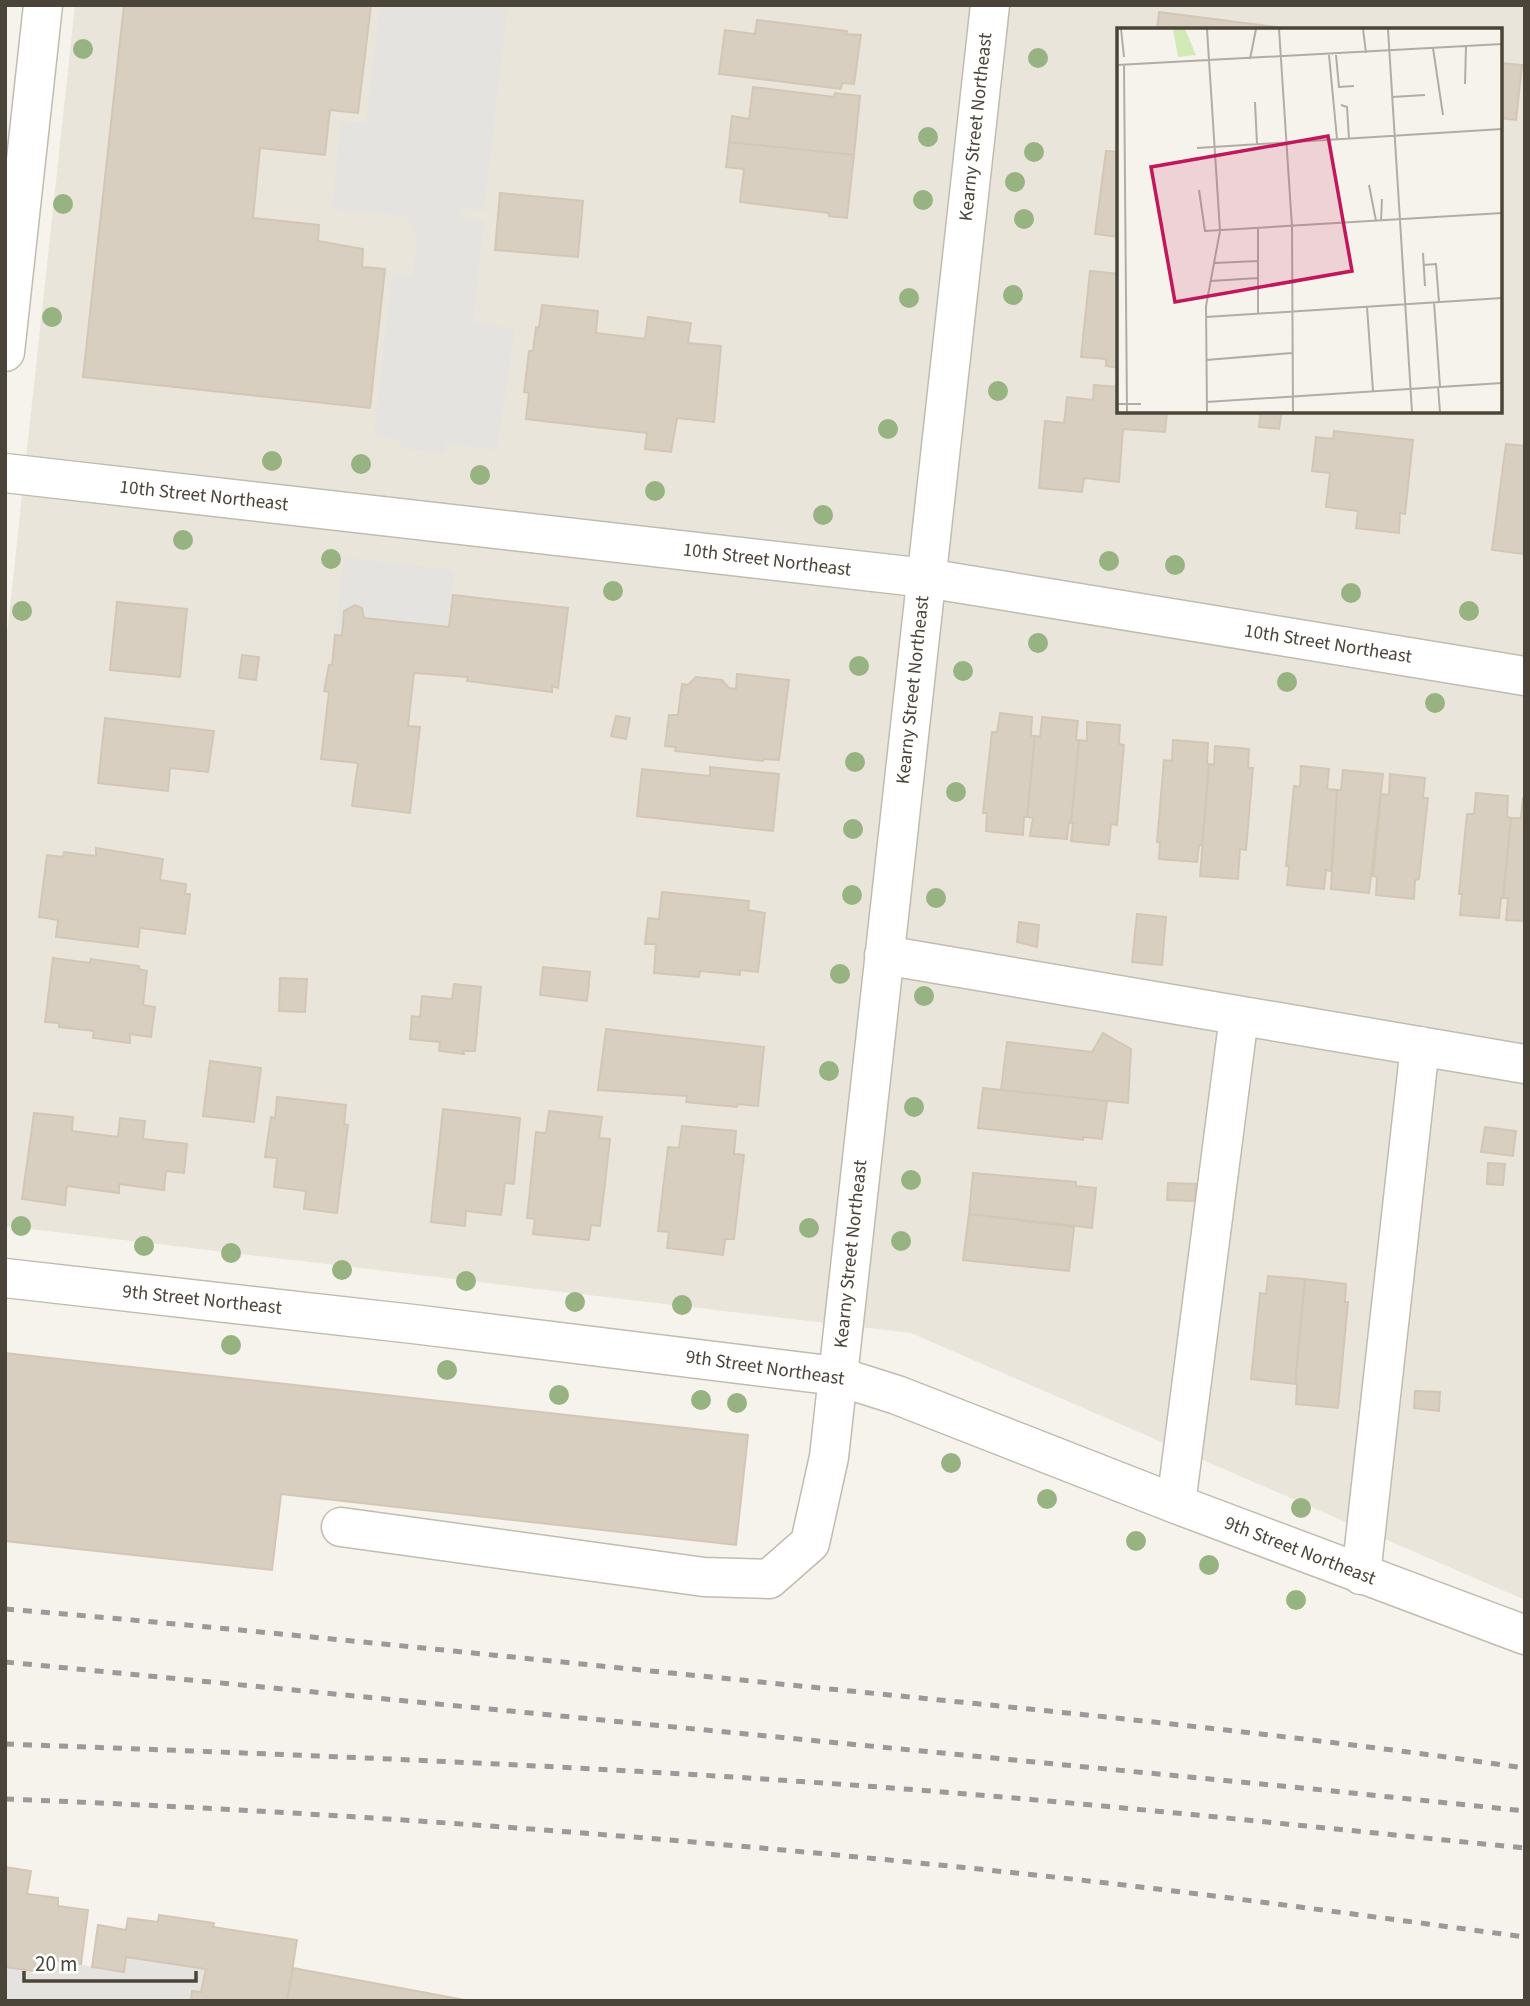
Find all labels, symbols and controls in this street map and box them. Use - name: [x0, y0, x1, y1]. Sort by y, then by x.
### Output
- inset map: [1117, 28, 1502, 413]
- street label: Kearny Street Northeast: [953, 31, 999, 223]
- street label: 10th Street Northeast: [118, 474, 290, 518]
- street label: 10th Street Northeast: [681, 536, 853, 584]
- street label: Kearny Street Northeast: [890, 594, 936, 786]
- street label: 10th Street Northeast: [1242, 617, 1414, 671]
- street label: Kearny Street Northeast: [828, 1158, 874, 1350]
- street label: 9th Street Northeast: [121, 1278, 284, 1322]
- street label: 9th Street Northeast: [684, 1343, 847, 1393]
- street label: 9th Street Northeast: [1220, 1510, 1380, 1592]
- scale bar: [24, 1940, 196, 1984]
- text: 20 m: [35, 1949, 77, 1979]

